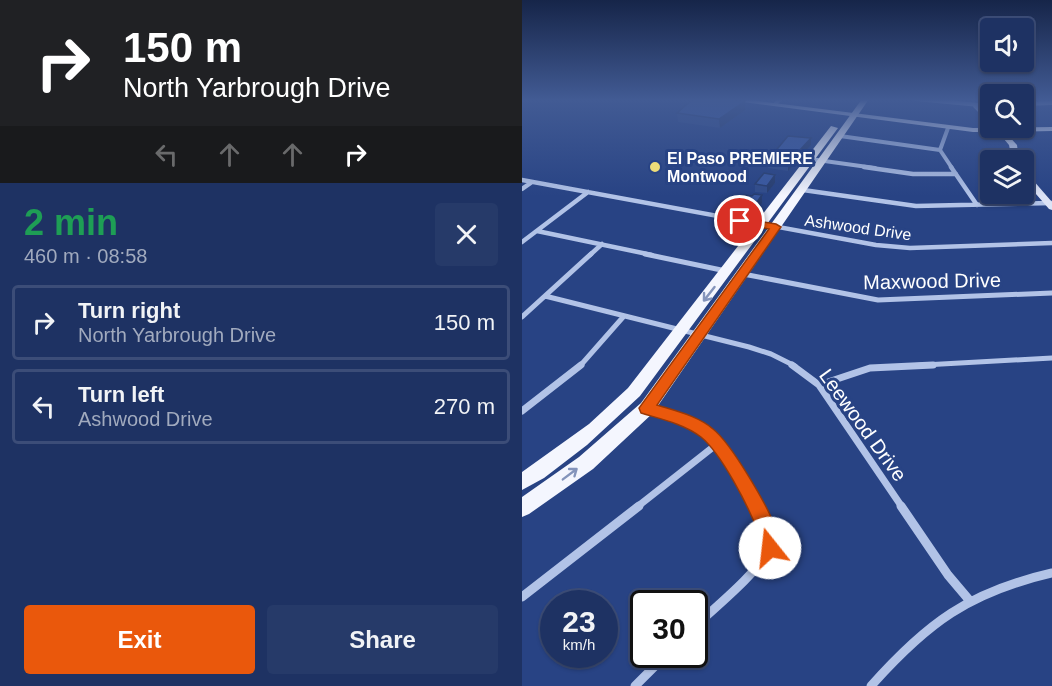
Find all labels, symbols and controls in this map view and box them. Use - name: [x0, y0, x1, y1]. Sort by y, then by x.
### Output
- map controls: [980, 18, 1034, 204]
- button: sound: [980, 18, 1034, 72]
- icon: right: [24, 24, 102, 102]
- text: 150 m: [123, 24, 242, 71]
- text: North Yarbrough Drive: [123, 73, 391, 103]
- button: search: [980, 84, 1034, 138]
- icon: left: [150, 138, 183, 171]
- icon: ahead: [213, 138, 246, 171]
- icon: ahead: [276, 138, 309, 171]
- icon: right: [339, 138, 372, 171]
- place label: El Paso PREMIERE Montwood: [667, 150, 813, 185]
- button: layers: [980, 150, 1034, 204]
- marker: El Paso PREMIERE Montwood: [648, 160, 662, 174]
- pin: [714, 195, 765, 246]
- text: 2 min: [24, 202, 118, 243]
- button: close: [435, 203, 498, 266]
- icon: arrive: [723, 204, 756, 237]
- street label: Ashwood Drive: [803, 212, 912, 243]
- text: 460 m · 08:58: [24, 245, 147, 267]
- street label: Maxwood Drive: [863, 269, 1001, 293]
- one-way arrow: [703, 285, 716, 301]
- text: Turn right: [78, 298, 180, 323]
- icon: right: [27, 306, 60, 339]
- text: 150 m: [434, 310, 495, 335]
- text: North Yarbrough Drive: [78, 324, 276, 346]
- street label: Leewood Drive: [815, 365, 911, 485]
- text: Turn left: [78, 382, 164, 407]
- icon: left: [27, 390, 60, 423]
- text: 270 m: [434, 394, 495, 419]
- text: Ashwood Drive: [78, 408, 213, 430]
- one-way arrow: [561, 468, 577, 481]
- position arrow: [738, 516, 802, 580]
- speed limit sign: 30: [630, 590, 708, 668]
- button: Exit: [24, 605, 255, 674]
- button: Share: [267, 605, 498, 674]
- text: 23: [562, 605, 596, 638]
- text: km/h: [563, 636, 595, 653]

